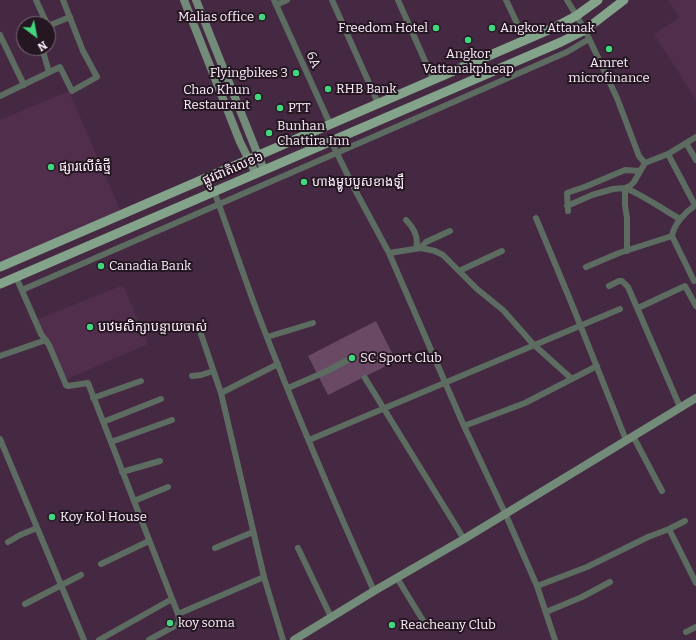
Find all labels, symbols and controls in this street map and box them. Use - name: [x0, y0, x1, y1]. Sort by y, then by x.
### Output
- place label: Malias office: [178, 9, 254, 25]
- marker: Malias office: [257, 12, 267, 22]
- north arrow: [16, 16, 56, 56]
- place label: Freedom Hotel: [338, 20, 428, 36]
- place label: Angkor Attanak: [500, 20, 595, 36]
- marker: Freedom Hotel: [431, 23, 441, 33]
- marker: Angkor Attanak: [487, 23, 497, 33]
- marker: Angkor Vattanakpheap: [463, 35, 473, 45]
- text: N: [35, 38, 49, 54]
- marker: Amret microfinance: [604, 44, 614, 54]
- place label: Angkor Vattanakpheap: [422, 46, 514, 77]
- street label: 6A: [302, 49, 324, 71]
- place label: Amret microfinance: [568, 55, 650, 86]
- place label: Flyingbikes 3: [210, 65, 288, 81]
- marker: Flyingbikes 3: [291, 68, 301, 78]
- place label: RHB Bank: [336, 81, 397, 97]
- place label: Chao Khun Restaurant: [183, 82, 250, 113]
- marker: RHB Bank: [323, 84, 333, 94]
- marker: Chao Khun Restaurant: [253, 92, 263, 102]
- place label: PTT: [288, 100, 311, 116]
- marker: PTT: [275, 103, 285, 113]
- place label: Bunhan Chattira Inn: [277, 118, 350, 149]
- marker: Bunhan Chattira Inn: [264, 128, 274, 138]
- street label: ផ្លូវជាតិលេខ៦: [200, 149, 266, 189]
- place label: ផ្សារលើធំថ្មី: [59, 159, 111, 175]
- marker: ផ្សារលើធំថ្មី: [46, 162, 56, 172]
- place label: ហាងម្ហូបបួសខាងឡឹ: [312, 174, 404, 190]
- marker: ហាងម្ហូបបួសខាងឡឹ: [299, 177, 309, 187]
- place label: Canadia Bank: [109, 258, 191, 274]
- marker: Canadia Bank: [96, 261, 106, 271]
- place label: បឋមសិក្សាបន្ទាយចាស់: [98, 319, 207, 335]
- marker: បឋមសិក្សាបន្ទាយចាស់: [85, 322, 95, 332]
- place label: SC Sport Club: [360, 350, 442, 366]
- marker: SC Sport Club: [347, 353, 357, 363]
- place label: Koy Kol House: [60, 509, 147, 525]
- marker: Koy Kol House: [47, 512, 57, 522]
- place label: koy soma: [178, 615, 235, 631]
- place label: Reacheany Club: [400, 617, 496, 633]
- marker: koy soma: [165, 618, 175, 628]
- marker: Reacheany Club: [387, 620, 397, 630]

